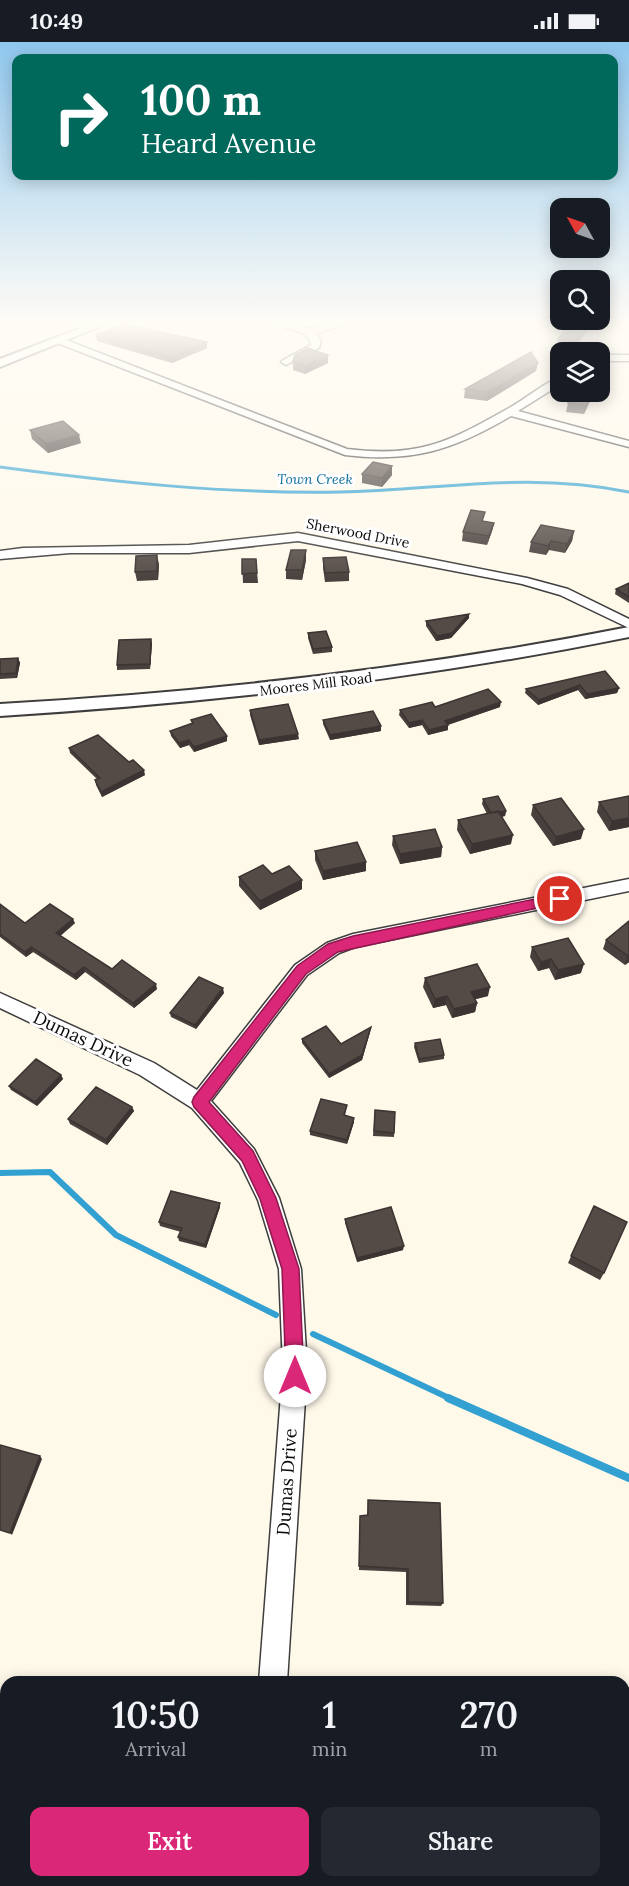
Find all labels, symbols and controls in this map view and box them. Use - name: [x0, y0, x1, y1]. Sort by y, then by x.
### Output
- text: 10:49: [30, 7, 83, 35]
- text: 100 m: [141, 73, 261, 127]
- icon: right: [42, 78, 120, 156]
- text: Heard Avenue: [141, 126, 316, 160]
- north arrow: [550, 198, 610, 258]
- map controls: [550, 198, 610, 402]
- button: search: [550, 270, 610, 330]
- button: layers: [550, 342, 610, 402]
- water label: Town Creek: [277, 470, 353, 488]
- street label: Sherwood Drive: [305, 514, 411, 552]
- street label: Moores Mill Road: [259, 668, 373, 700]
- pin: [534, 873, 585, 924]
- icon: arrive: [543, 882, 576, 915]
- street label: Dumas Drive: [30, 1005, 137, 1072]
- position arrow: [263, 1344, 327, 1408]
- street label: Dumas Drive: [271, 1427, 302, 1536]
- text: 10:50: [112, 1692, 200, 1738]
- text: 1: [323, 1692, 337, 1738]
- text: 270: [459, 1692, 518, 1738]
- text: Arrival: [125, 1736, 186, 1761]
- text: min: [312, 1736, 347, 1761]
- text: m: [480, 1736, 498, 1761]
- button: Exit: [30, 1807, 309, 1876]
- button: Share: [321, 1807, 600, 1876]

